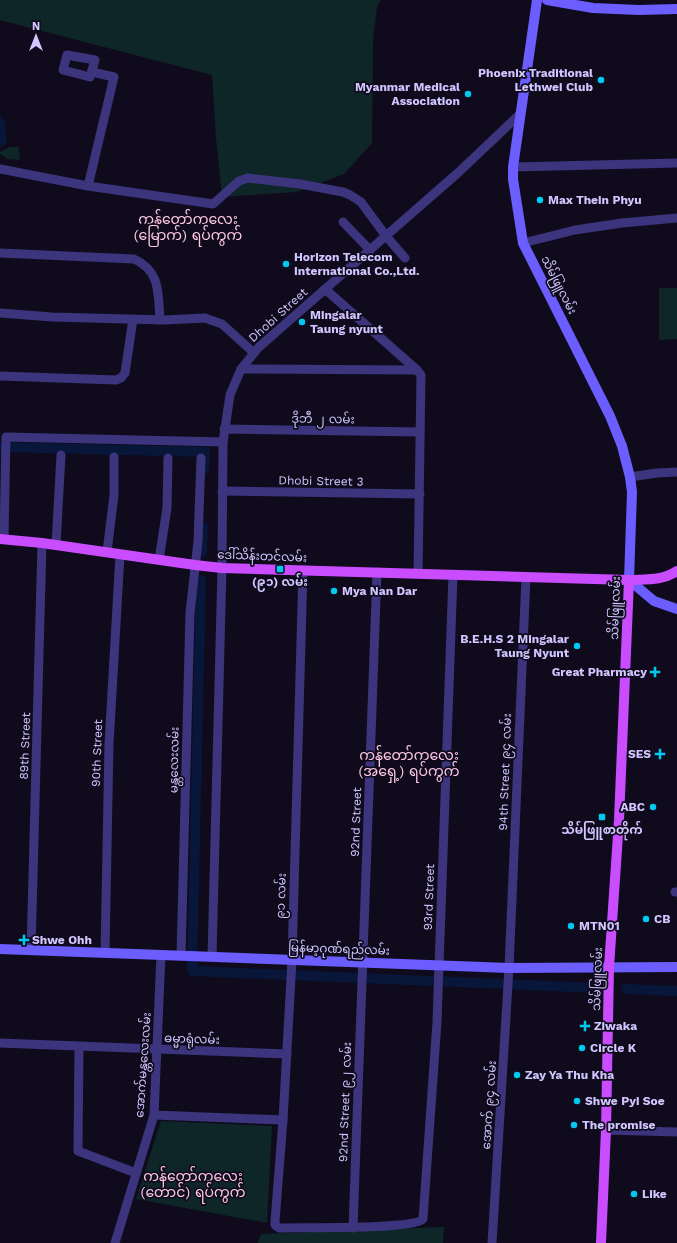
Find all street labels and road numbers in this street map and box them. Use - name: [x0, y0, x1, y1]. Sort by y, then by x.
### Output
- street label: သိမ်ဖြူလမ်း: [536, 252, 582, 318]
- street label: Dhobi Street: [246, 285, 310, 345]
- street label: ဒိုဘီ ၂ လမ်း: [291, 409, 355, 430]
- street label: Dhobi Street 3: [278, 473, 364, 489]
- street label: ဒေါ်သိန်းတင်လမ်း: [217, 545, 307, 568]
- street label: သိမ်ဖြူလမ်း: [605, 576, 626, 640]
- street label: 89th Street: [17, 712, 33, 780]
- street label: 94th Street ၉၄ လမ်း: [494, 713, 517, 831]
- street label: 90th Street: [89, 719, 105, 787]
- street label: မန္တလေးလမ်း: [164, 727, 185, 793]
- street label: 92nd Street: [348, 787, 364, 857]
- street label: 93rd Street: [421, 863, 437, 931]
- street label: ၉၁ လမ်း: [271, 873, 292, 919]
- street label: မြန်မာ့ဂုဏ်ရည်လမ်း: [288, 938, 390, 961]
- street label: သိမ်ဖြူလမ်း: [587, 947, 608, 1011]
- street label: အောက်မန္တလေးလမ်း: [130, 1012, 157, 1118]
- street label: ဓမ္မာရုံလမ်း: [164, 1029, 220, 1050]
- street label: 92nd Street ၉၂ လမ်း: [334, 1042, 357, 1162]
- street label: အောက် ၉၄ လမ်း: [477, 1060, 502, 1150]

